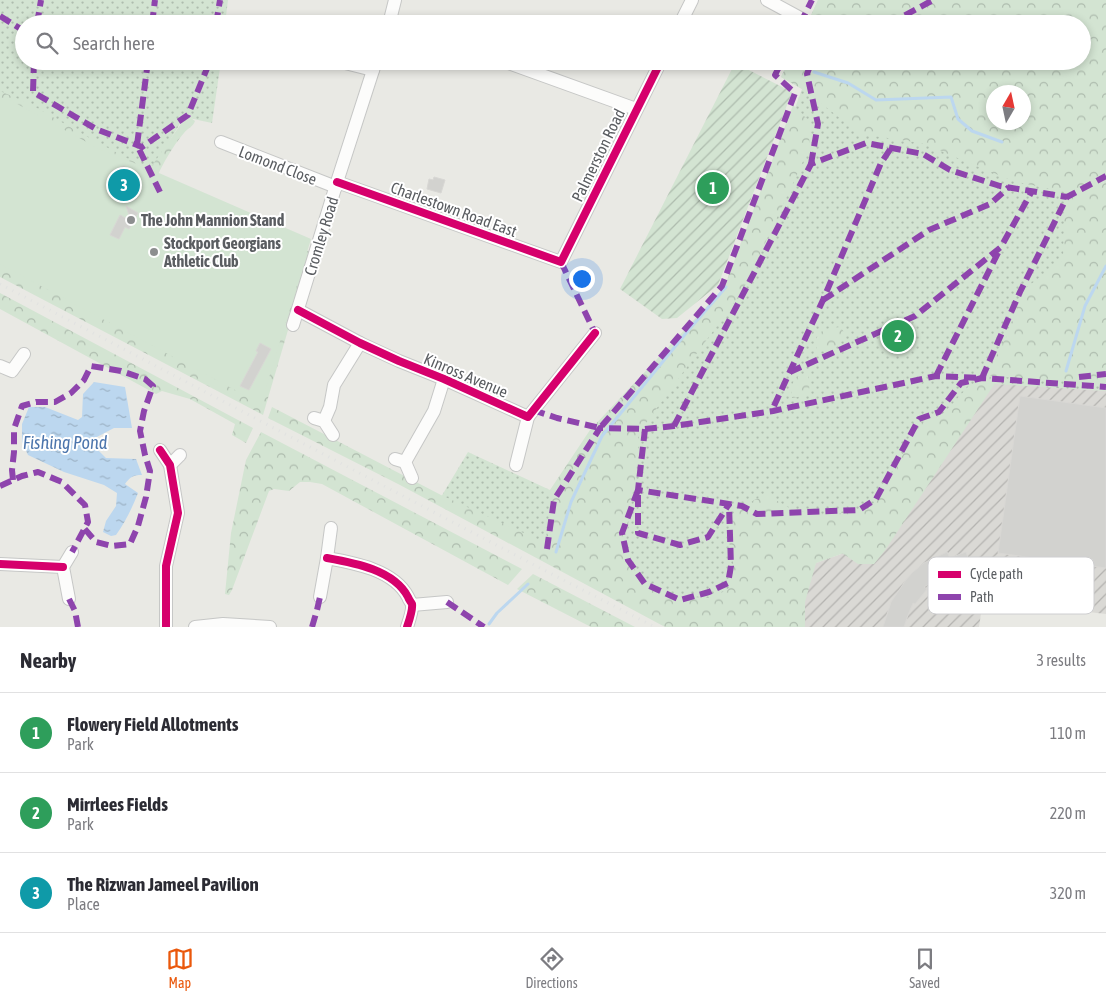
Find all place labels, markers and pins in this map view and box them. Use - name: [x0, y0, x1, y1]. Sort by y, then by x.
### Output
- pin: 3: [108, 166, 140, 204]
- pin: 1: [697, 169, 729, 207]
- place label: The John Mannion Stand: [141, 211, 285, 229]
- marker: The John Mannion Stand: [125, 214, 137, 226]
- place label: Stockport Georgians Athletic Club: [163, 234, 281, 270]
- marker: Stockport Georgians Athletic Club: [148, 246, 160, 258]
- pin: 2: [882, 317, 914, 355]

